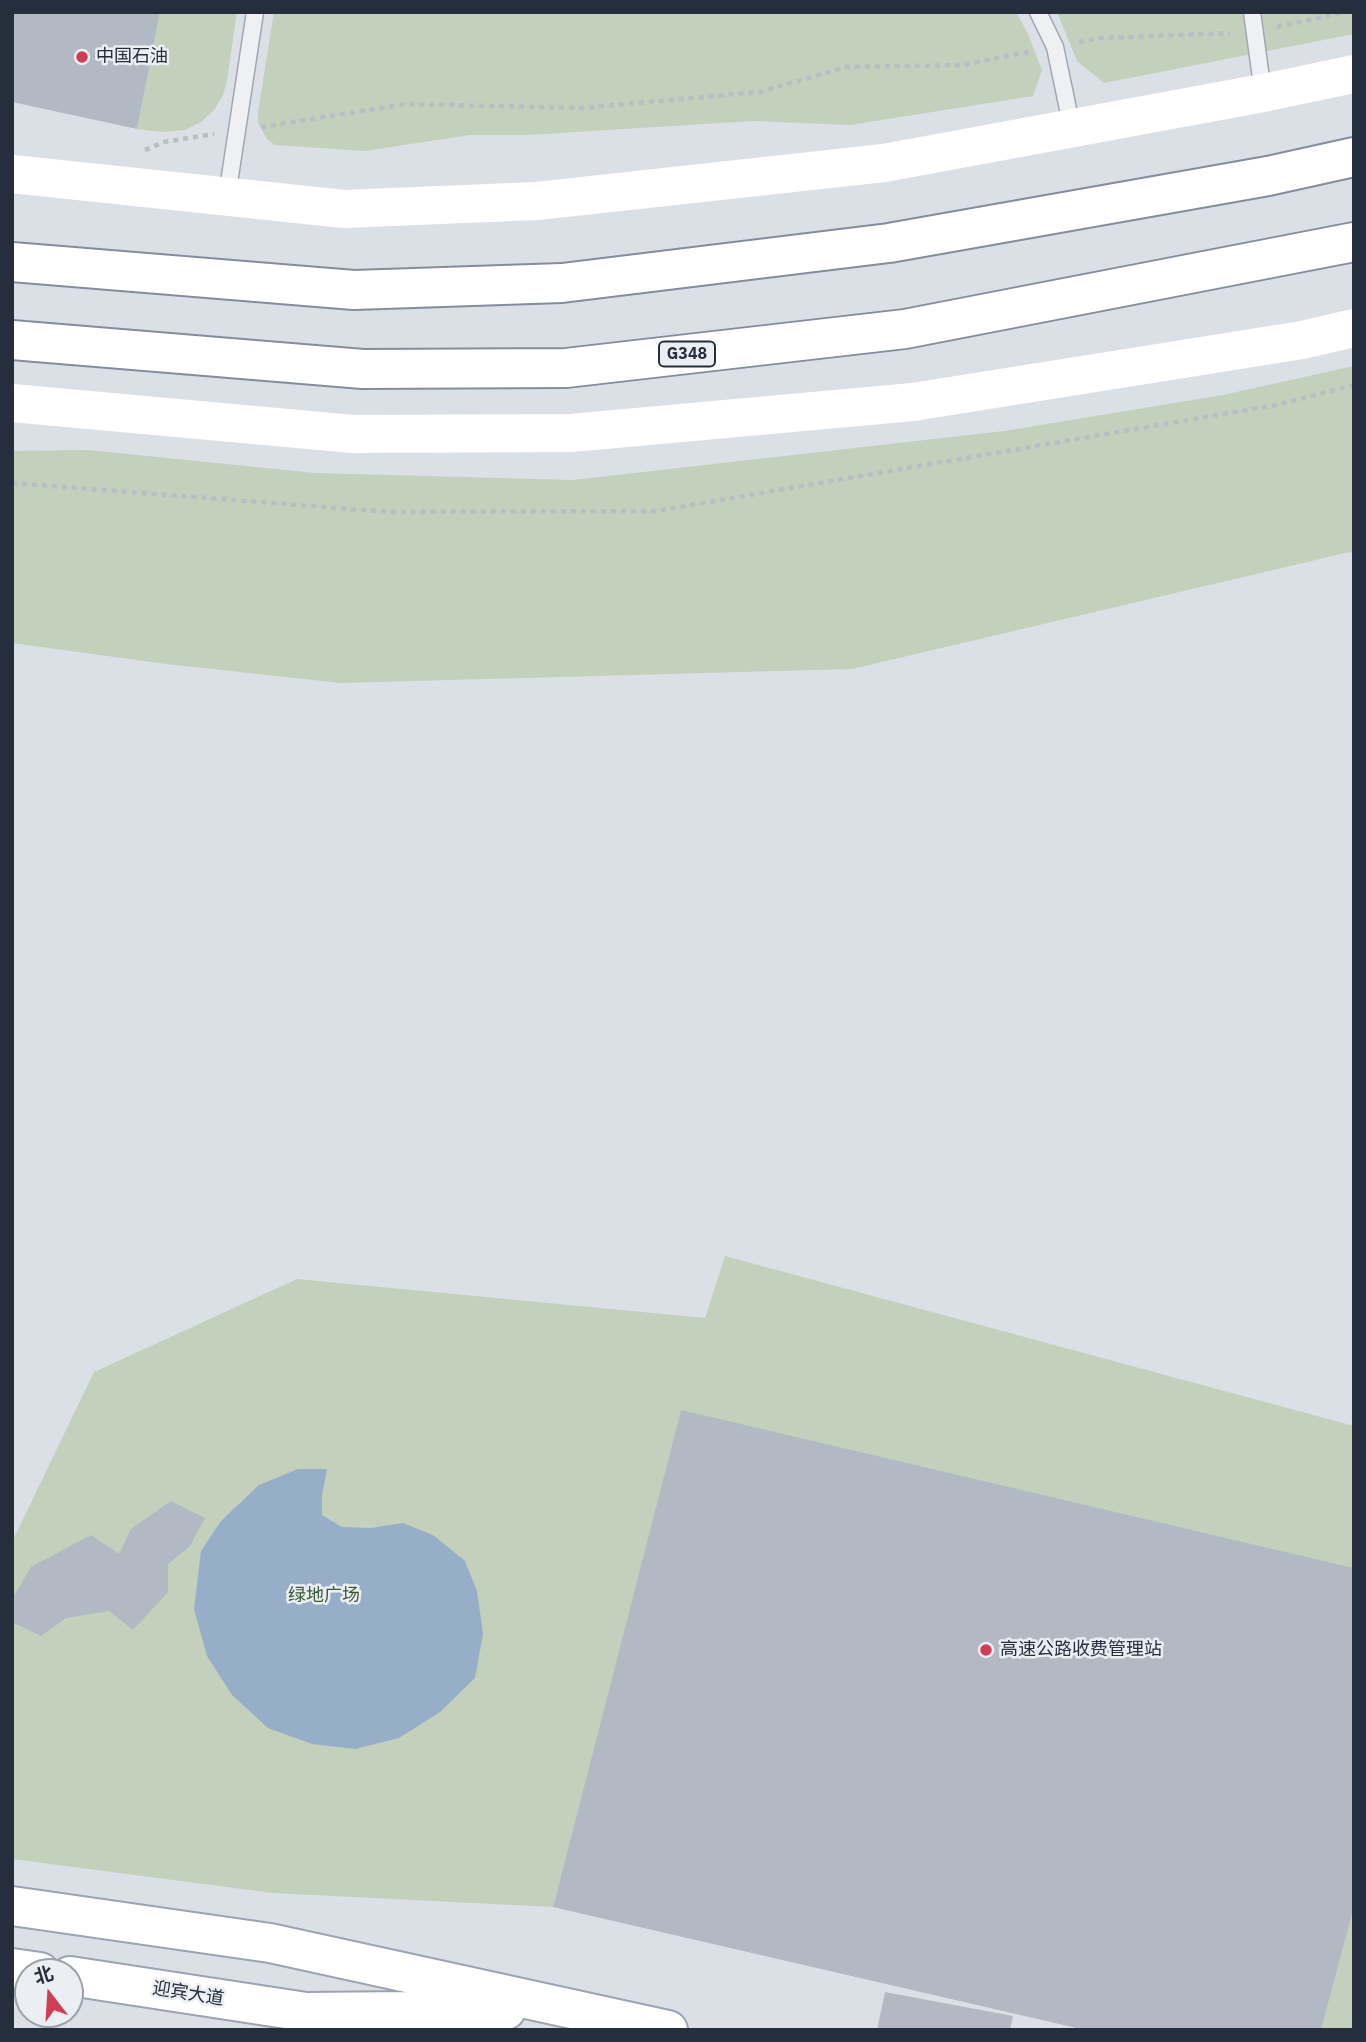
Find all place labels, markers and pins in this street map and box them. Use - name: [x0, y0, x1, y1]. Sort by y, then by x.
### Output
- place label: 中国石油: [96, 46, 168, 68]
- marker: 中国石油: [74, 49, 90, 65]
- place label: 高速公路收费管理站: [1000, 1639, 1162, 1661]
- marker: 高速公路收费管理站: [978, 1642, 994, 1658]

